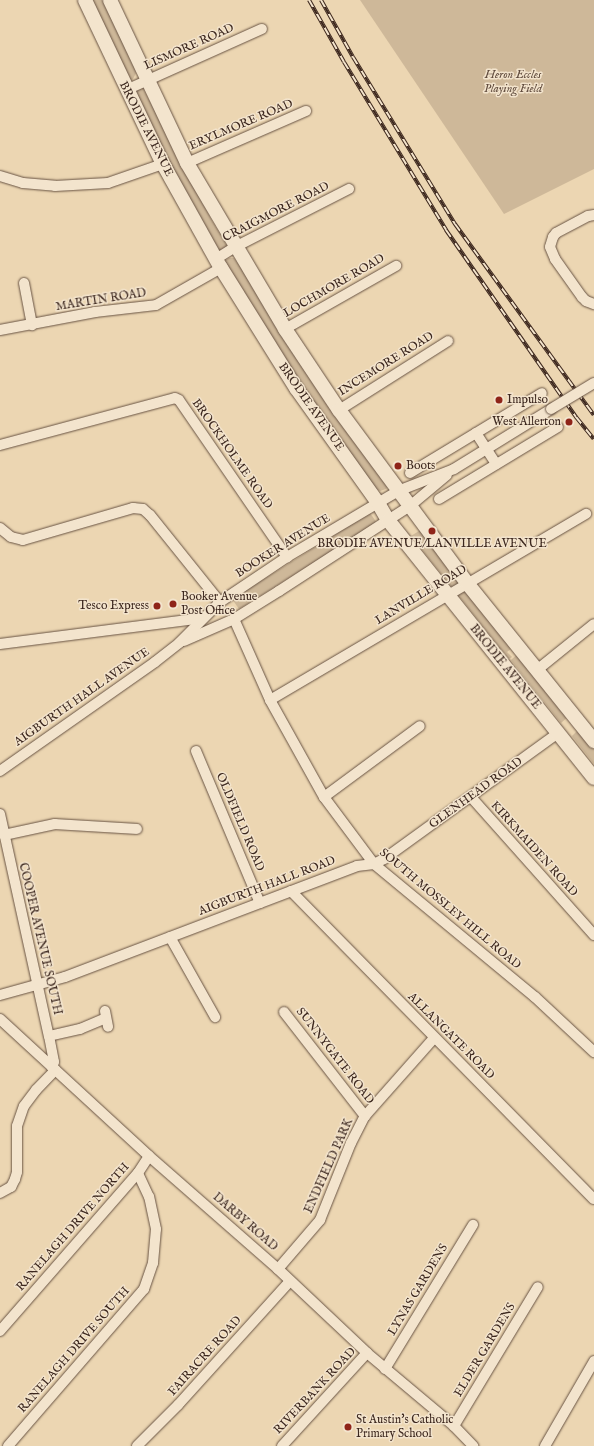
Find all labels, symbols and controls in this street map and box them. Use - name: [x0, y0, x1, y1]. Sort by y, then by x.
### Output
- street label: LISMORE ROAD: [142, 21, 236, 73]
- park label: Heron Eccles Playing Field: [484, 68, 542, 96]
- street label: BRODIE AVENUE: [116, 79, 176, 179]
- street label: ERYLMORE ROAD: [187, 97, 295, 153]
- street label: CRAIGMORE ROAD: [220, 179, 332, 245]
- street label: LOCHMORE ROAD: [281, 251, 387, 321]
- street label: MARTIN ROAD: [55, 286, 147, 314]
- street label: INCEMORE ROAD: [336, 329, 436, 399]
- street label: BRODIE AVENUE: [275, 360, 347, 454]
- place label: Impulso: [507, 393, 548, 407]
- marker: Impulso: [494, 395, 504, 405]
- street label: BROCKHOLME ROAD: [189, 396, 275, 512]
- place label: West Allerton: [492, 415, 561, 429]
- marker: West Allerton: [564, 417, 574, 427]
- place label: Boots: [406, 459, 435, 473]
- marker: Boots: [393, 461, 403, 471]
- street label: BOOKER AVENUE: [233, 511, 333, 581]
- marker: BRODIE AVENUE/LANVILLE AVENUE: [427, 526, 437, 536]
- place label: BRODIE AVENUE/LANVILLE AVENUE: [317, 537, 547, 551]
- street label: LANVILLE ROAD: [373, 562, 469, 628]
- place label: Booker Avenue Post Office: [181, 590, 257, 618]
- place label: Tesco Express: [78, 599, 149, 613]
- marker: Booker Avenue Post Office: [168, 599, 178, 609]
- marker: Tesco Express: [152, 601, 162, 611]
- street label: BRODIE AVENUE: [466, 622, 544, 712]
- street label: AIGBURTH HALL AVENUE: [12, 645, 152, 749]
- street label: GLENHEAD ROAD: [426, 754, 526, 832]
- street label: OLDFIELD ROAD: [213, 770, 267, 874]
- street label: KIRKMAIDEN ROAD: [487, 798, 581, 900]
- street label: SOUTH MOSSLEY HILL ROAD: [376, 846, 524, 972]
- street label: AIGBURTH HALL ROAD: [197, 853, 337, 919]
- street label: COOPER AVENUE SOUTH: [15, 861, 65, 1017]
- street label: ALLANGATE ROAD: [405, 990, 497, 1082]
- street label: SUNNYGATE ROAD: [293, 1005, 377, 1107]
- street label: ENDFIELD PARK: [302, 1116, 356, 1216]
- street label: RANELAGH DRIVE NORTH: [13, 1160, 133, 1294]
- street label: DARBY ROAD: [210, 1190, 280, 1254]
- street label: LYNAS GARDENS: [385, 1242, 451, 1338]
- street label: RANELAGH DRIVE SOUTH: [15, 1284, 133, 1416]
- street label: ELDER GARDENS: [451, 1300, 519, 1400]
- street label: FAIRACRE ROAD: [165, 1313, 245, 1399]
- street label: RIVERBANK ROAD: [271, 1345, 359, 1437]
- place label: St Austin's Catholic Primary School: [356, 1413, 453, 1441]
- marker: St Austin's Catholic Primary School: [343, 1422, 353, 1432]

